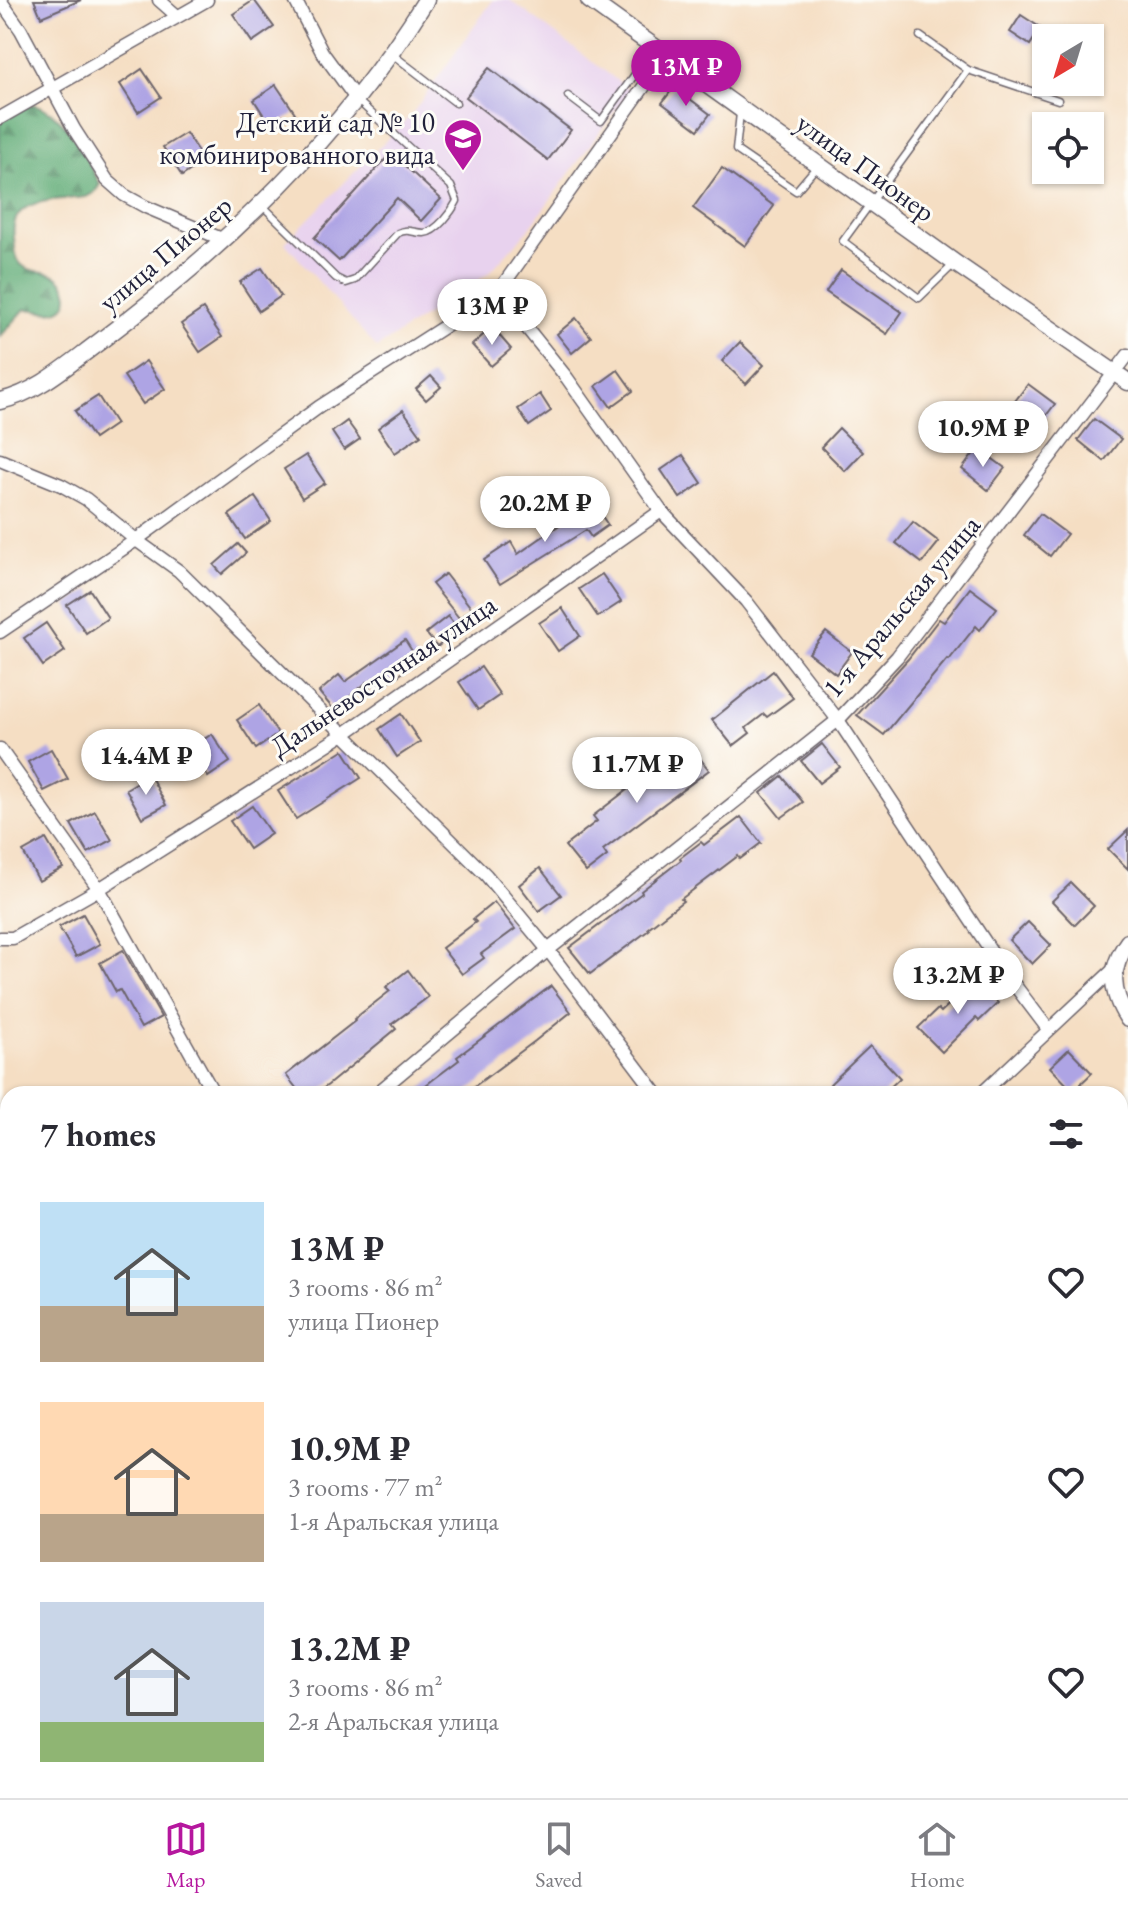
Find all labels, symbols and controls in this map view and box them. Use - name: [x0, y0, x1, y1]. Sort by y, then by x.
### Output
- north arrow: [1032, 24, 1104, 96]
- map controls: [1032, 24, 1104, 184]
- pin: 13M ₽: [630, 40, 742, 108]
- text: 13M ₽: [649, 49, 723, 83]
- place label: Детский сад № 10 комбинированного вида: [159, 104, 436, 172]
- street label: улица Пионер: [790, 105, 942, 229]
- button: locate: [1032, 112, 1104, 184]
- school or university icon: Детский сад № 10 комбинированного вида: [442, 117, 484, 172]
- street label: улица Пионер: [91, 187, 239, 319]
- pin: 13M ₽: [436, 279, 548, 347]
- text: 13M ₽: [455, 288, 529, 322]
- pin: 10.9M ₽: [909, 401, 1057, 469]
- text: 10.9M ₽: [936, 410, 1030, 444]
- pin: 20.2M ₽: [471, 476, 619, 544]
- text: 20.2M ₽: [498, 485, 592, 519]
- street label: 1-я Аральская улица: [814, 507, 988, 705]
- street label: Дальневосточная улица: [263, 586, 504, 764]
- pin: 14.4M ₽: [72, 729, 220, 797]
- pin: 11.7M ₽: [563, 737, 711, 805]
- text: 14.4M ₽: [99, 738, 193, 772]
- text: 11.7M ₽: [590, 746, 684, 780]
- pin: 13.2M ₽: [884, 948, 1032, 1016]
- text: 13.2M ₽: [911, 957, 1005, 991]
- text: 7 homes: [40, 1112, 156, 1156]
- icon: filters: [1044, 1112, 1088, 1156]
- text: 13M ₽: [288, 1226, 384, 1270]
- icon: home: [104, 1234, 200, 1330]
- icon: heart: [1044, 1260, 1088, 1304]
- text: 3 rooms · 86 m²: [288, 1270, 443, 1304]
- text: улица Пионер: [288, 1304, 439, 1338]
- text: 10.9M ₽: [288, 1426, 411, 1470]
- icon: home: [104, 1434, 200, 1530]
- icon: heart: [1044, 1460, 1088, 1504]
- text: 3 rooms · 77 m²: [288, 1470, 443, 1504]
- text: 1-я Аральская улица: [288, 1504, 499, 1538]
- text: 13.2M ₽: [288, 1626, 411, 1670]
- icon: home: [104, 1634, 200, 1730]
- icon: heart: [1044, 1660, 1088, 1704]
- text: 3 rooms · 86 m²: [288, 1670, 443, 1704]
- text: 2-я Аральская улица: [288, 1704, 499, 1738]
- tab: Map: [164, 1817, 208, 1894]
- tab: Saved: [535, 1817, 582, 1894]
- tab: Home: [910, 1817, 964, 1894]

